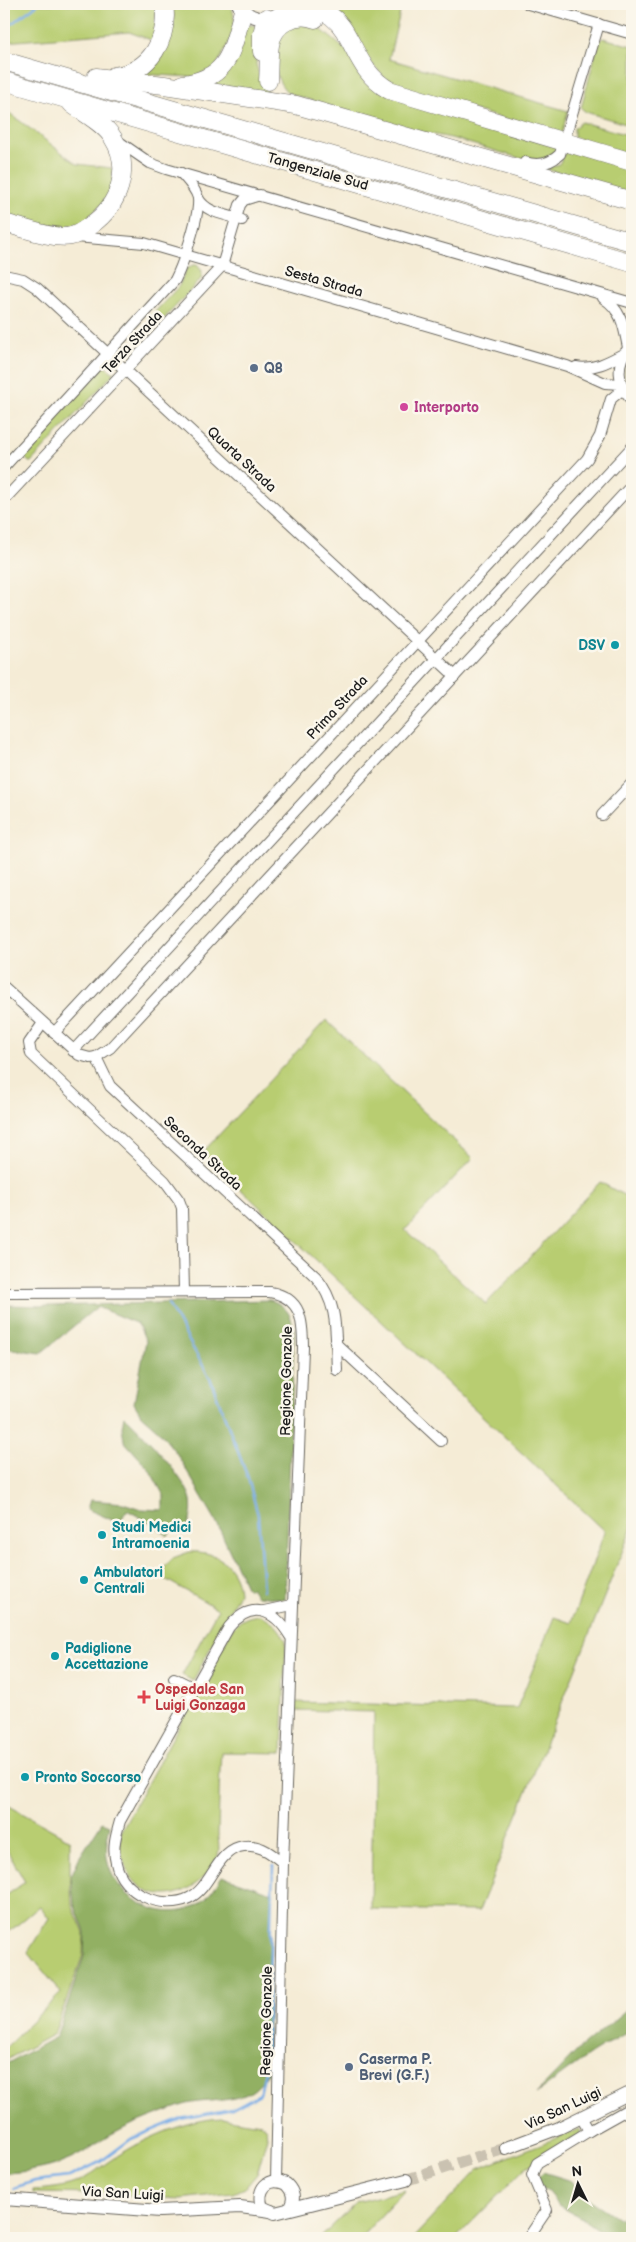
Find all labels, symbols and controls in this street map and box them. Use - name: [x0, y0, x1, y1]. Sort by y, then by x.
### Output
- street label: Tangenziale Sud: [265, 149, 370, 194]
- street label: Sesta Strada: [283, 262, 365, 301]
- street label: Terza Strada: [99, 307, 166, 377]
- place label: Q8: [264, 360, 283, 377]
- marker: Q8: [248, 362, 260, 374]
- place label: Interporto: [414, 399, 479, 416]
- marker: Interporto: [398, 401, 410, 413]
- street label: Quarta Strada: [203, 423, 280, 496]
- place label: DSV: [578, 637, 605, 654]
- marker: DSV: [609, 639, 621, 651]
- street label: Prima Strada: [303, 672, 371, 743]
- street label: Seconda Strada: [160, 1113, 245, 1194]
- street label: Regione Gonzole: [277, 1326, 296, 1436]
- place label: Studi Medici Intramoenia: [112, 1519, 191, 1552]
- marker: Studi Medici Intramoenia: [96, 1529, 108, 1541]
- place label: Ambulatori Centrali: [93, 1564, 163, 1597]
- marker: Ambulatori Centrali: [78, 1574, 90, 1586]
- place label: Padiglione Accettazione: [64, 1640, 148, 1673]
- marker: Padiglione Accettazione: [49, 1650, 61, 1662]
- place label: Ospedale San Luigi Gonzaga: [155, 1681, 246, 1714]
- marker: Ospedale San Luigi Gonzaga: [137, 1690, 151, 1704]
- place label: Pronto Soccorso: [35, 1769, 141, 1786]
- marker: Pronto Soccorso: [19, 1771, 31, 1783]
- street label: Regione Gonzole: [257, 1966, 276, 2076]
- place label: Caserma P. Brevi (G.F.): [359, 2051, 432, 2084]
- marker: Caserma P. Brevi (G.F.): [343, 2061, 355, 2073]
- street label: Via San Luigi: [523, 2083, 604, 2133]
- north arrow: [554, 2160, 604, 2210]
- text: N: [571, 2163, 583, 2180]
- street label: Via San Luigi: [82, 2183, 164, 2204]

